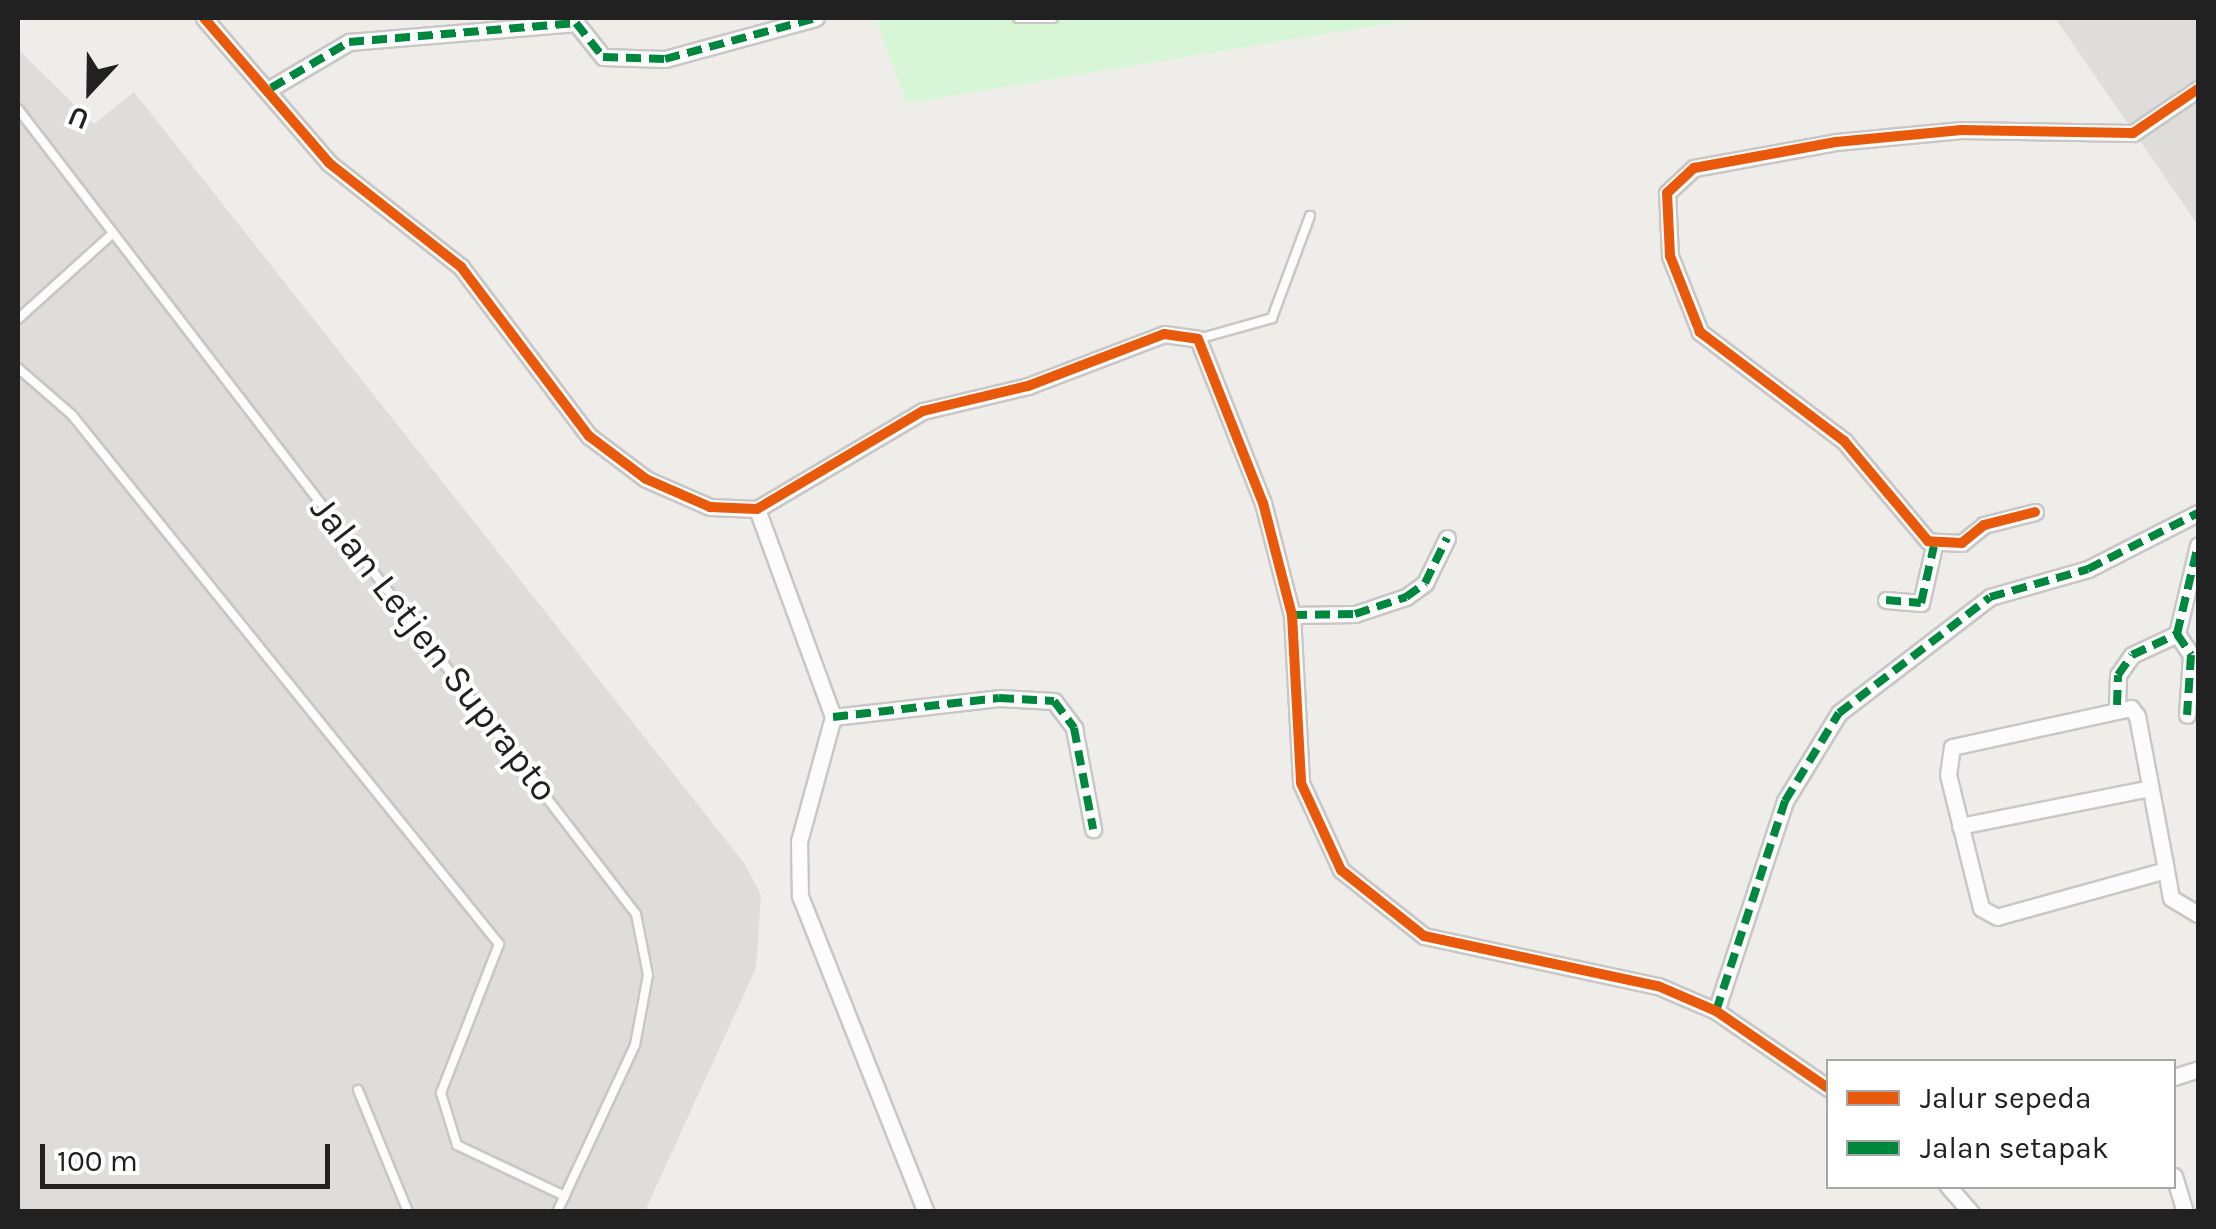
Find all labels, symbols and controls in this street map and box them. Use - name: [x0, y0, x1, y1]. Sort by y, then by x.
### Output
- north arrow: [40, 40, 140, 140]
- text: U: [63, 99, 94, 137]
- street label: Jalan Letjen Suprapto: [301, 487, 567, 811]
- legend: [1826, 1059, 2176, 1189]
- text: Jalur sepeda: [1920, 1080, 2092, 1116]
- scale bar: [45, 1124, 335, 1186]
- text: Jalan setapak: [1920, 1130, 2109, 1166]
- text: 100 m: [57, 1143, 138, 1179]

